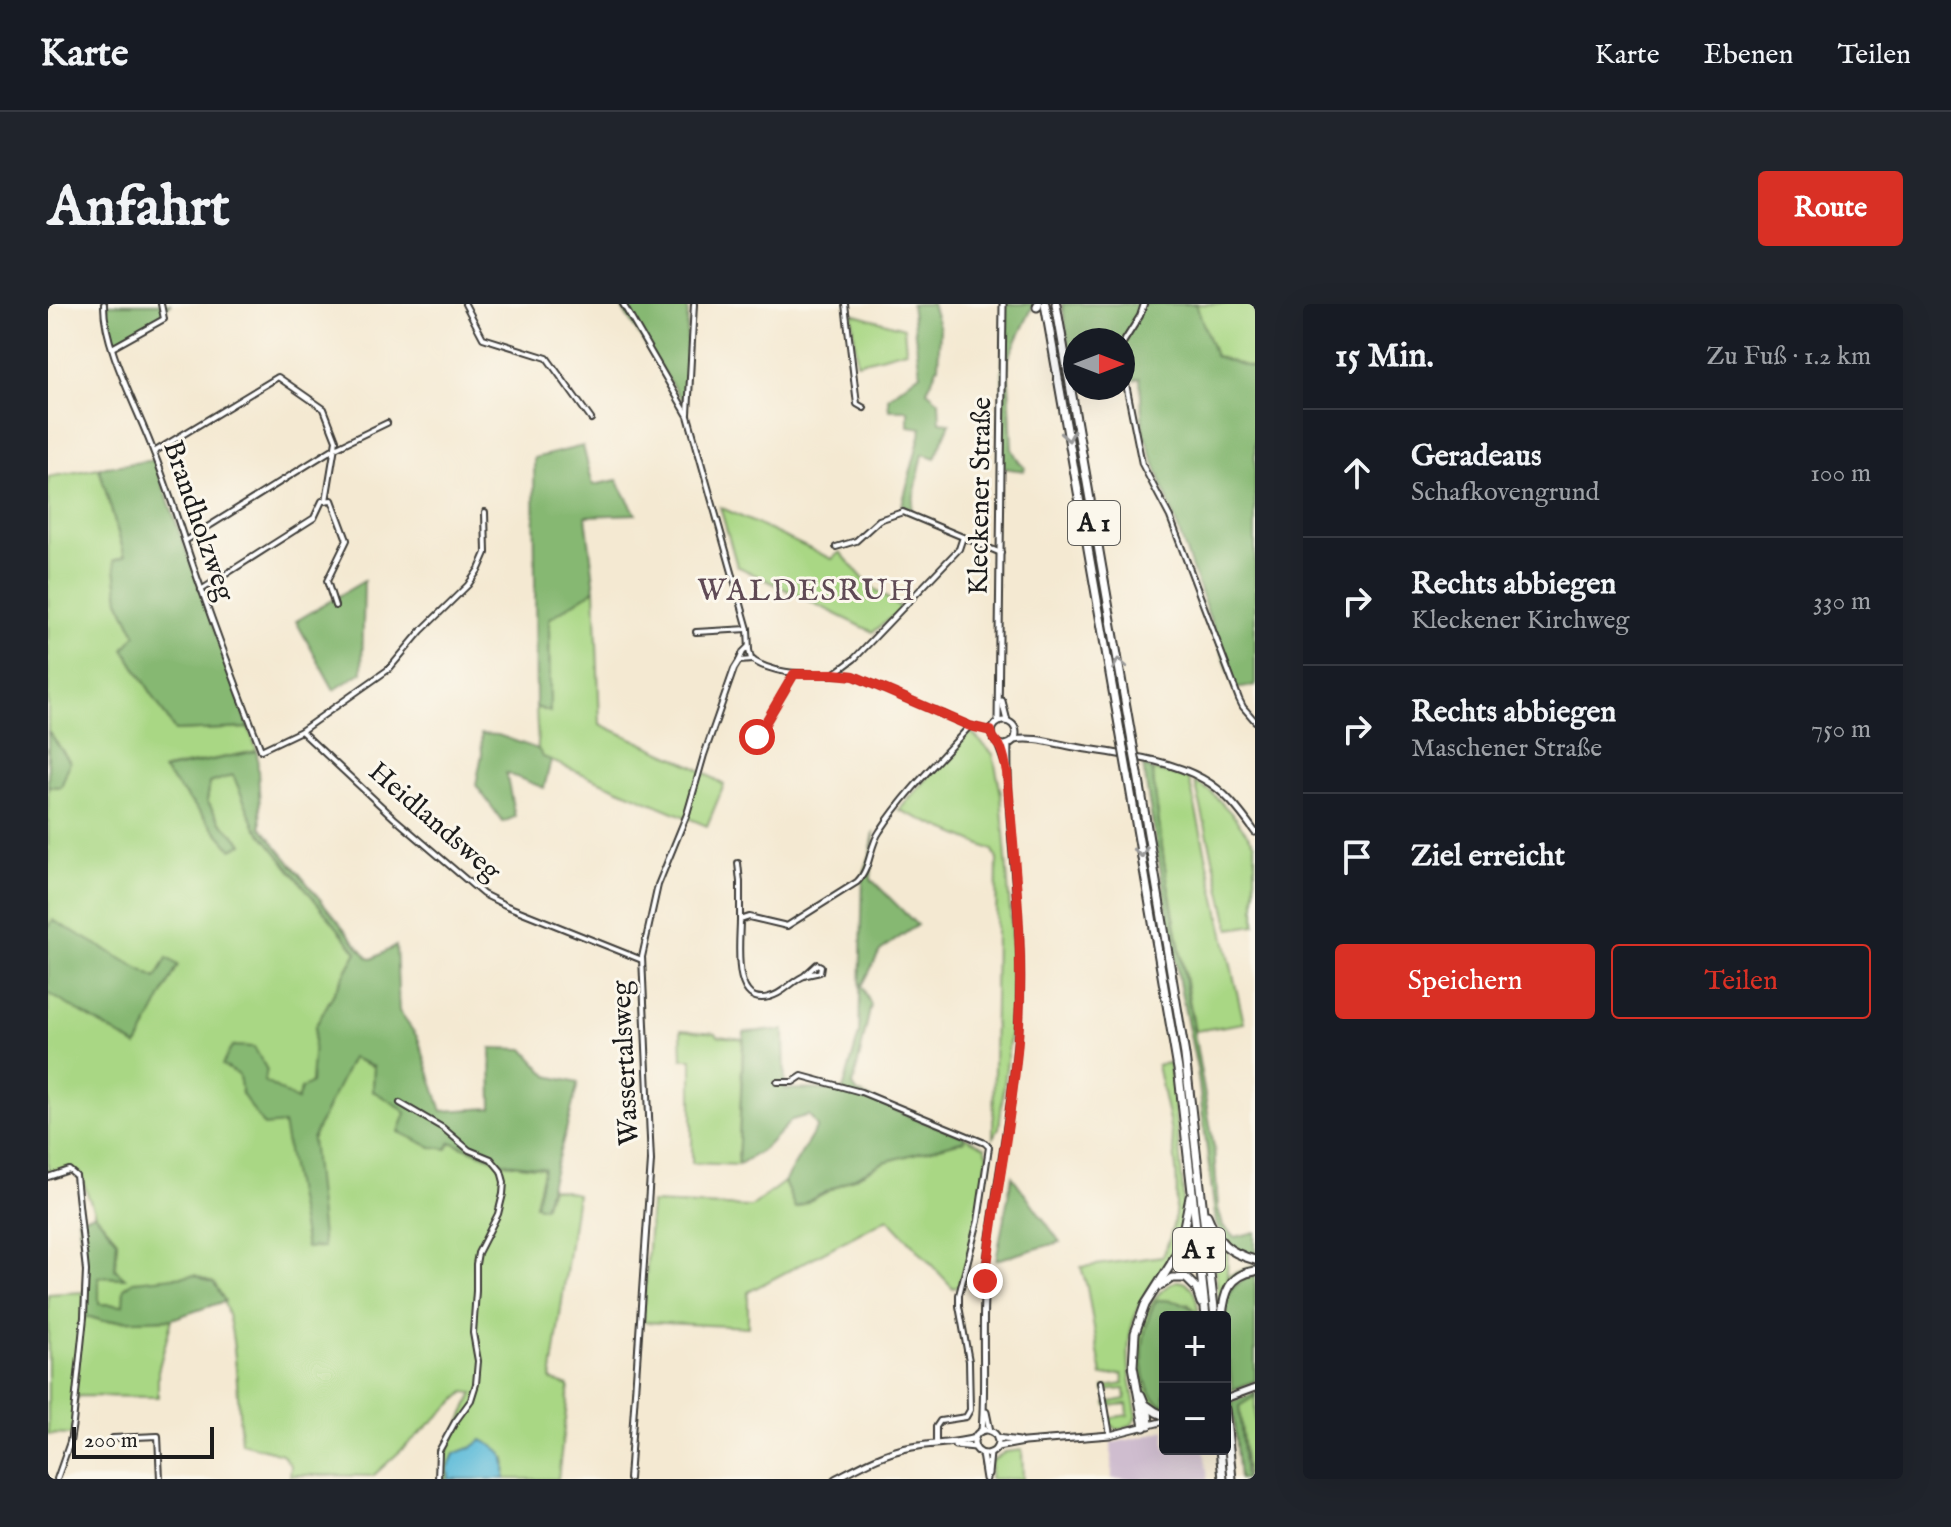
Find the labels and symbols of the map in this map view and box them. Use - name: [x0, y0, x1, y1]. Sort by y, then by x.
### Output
- north arrow: [1063, 328, 1135, 400]
- street label: Kleckener Straße: [962, 397, 1000, 595]
- one-way arrow: [1058, 429, 1075, 443]
- street label: Brandholzweg: [154, 436, 242, 607]
- road number: A 1: [1068, 501, 1120, 545]
- district label: WALDESRUH: [697, 573, 917, 611]
- one-way arrow: [1111, 657, 1128, 671]
- route start: [739, 719, 775, 755]
- street label: Heidlandsweg: [360, 755, 508, 890]
- one-way arrow: [1132, 846, 1149, 859]
- street label: Wassertalsweg: [604, 979, 648, 1147]
- road number: A 1: [1173, 1228, 1225, 1272]
- route end: [967, 1263, 1003, 1299]
- scale bar: [72, 1423, 214, 1459]

